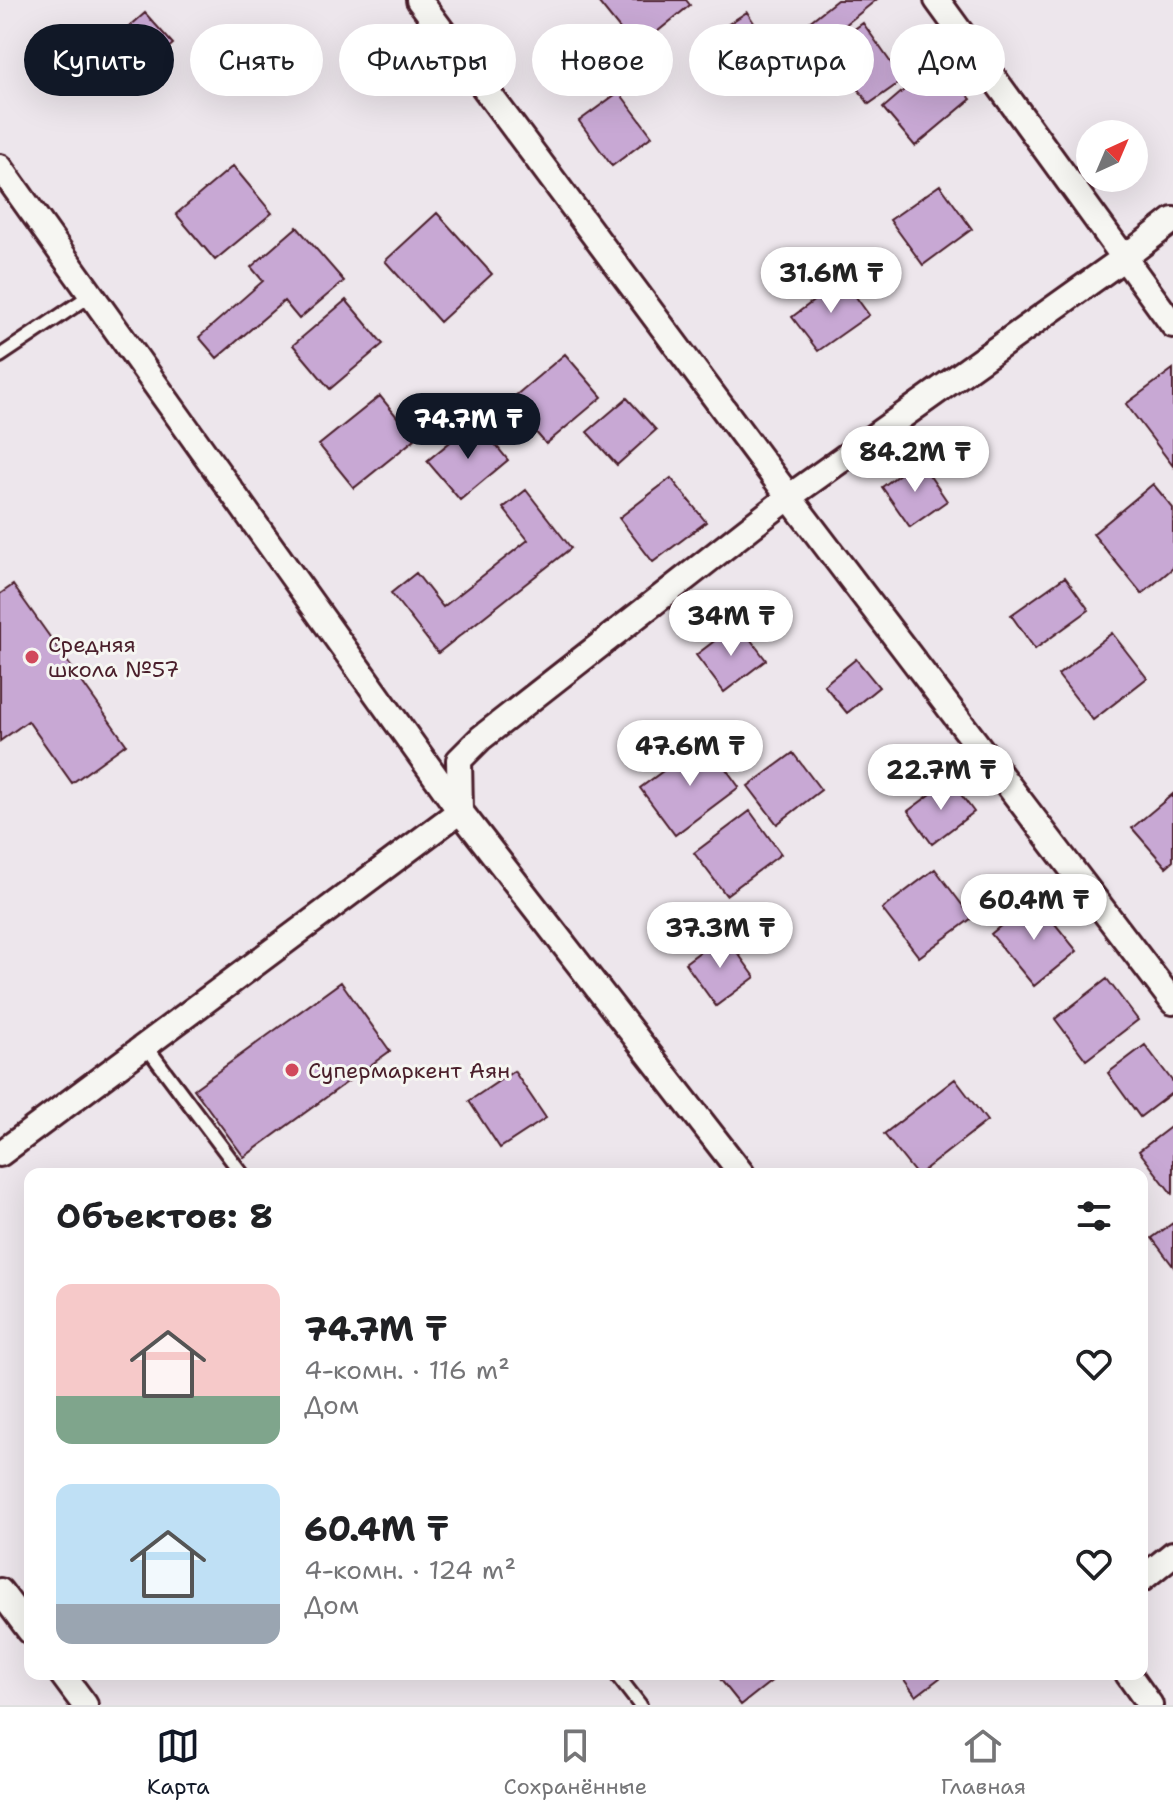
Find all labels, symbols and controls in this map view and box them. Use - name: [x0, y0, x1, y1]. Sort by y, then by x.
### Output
- chip: Купить: [24, 24, 174, 96]
- chip: Снять: [190, 24, 323, 96]
- chip: Фильтры: [339, 24, 516, 96]
- chip: Новое: [532, 24, 673, 96]
- chip: Квартира: [689, 24, 874, 96]
- chip: Дом: [890, 24, 1005, 96]
- north arrow: [1076, 120, 1148, 192]
- map controls: [1076, 120, 1148, 192]
- pin: 31.6M ₸: [757, 247, 905, 315]
- text: 31.6M ₸: [779, 255, 883, 290]
- pin: 74.7M ₸: [394, 393, 542, 461]
- text: 74.7M ₸: [413, 401, 523, 436]
- pin: 84.2M ₸: [841, 426, 989, 494]
- text: 84.2M ₸: [859, 434, 971, 469]
- pin: 34M ₸: [675, 590, 787, 658]
- text: 34M ₸: [687, 598, 775, 633]
- place label: Средняя школа №57: [48, 630, 179, 684]
- marker: Средняя школа №57: [23, 648, 41, 666]
- pin: 47.6M ₸: [616, 720, 764, 788]
- text: 47.6M ₸: [635, 728, 745, 763]
- pin: 22.7M ₸: [867, 744, 1015, 812]
- text: 22.7M ₸: [886, 752, 996, 787]
- pin: 60.4M ₸: [960, 874, 1108, 942]
- text: 60.4M ₸: [979, 882, 1089, 917]
- pin: 37.3M ₸: [646, 902, 794, 970]
- text: 37.3M ₸: [665, 910, 775, 945]
- place label: Супермаркент Аян: [308, 1056, 510, 1085]
- marker: Супермаркент Аян: [283, 1061, 301, 1079]
- text: Объектов: 8: [56, 1193, 273, 1239]
- icon: filters: [1072, 1194, 1116, 1238]
- text: 74.7M ₸: [304, 1306, 447, 1352]
- icon: home: [120, 1316, 216, 1412]
- icon: heart: [1072, 1342, 1116, 1386]
- text: 4-комн. · 116 m²: [304, 1352, 510, 1387]
- text: Дом: [304, 1387, 359, 1422]
- text: 60.4M ₸: [304, 1506, 448, 1552]
- icon: home: [120, 1516, 216, 1612]
- icon: heart: [1072, 1542, 1116, 1586]
- text: 4-комн. · 124 m²: [304, 1552, 516, 1587]
- text: Дом: [304, 1587, 359, 1622]
- tab: Карта: [147, 1724, 210, 1801]
- tab: Сохранённые: [503, 1724, 647, 1801]
- tab: Главная: [941, 1724, 1026, 1801]

